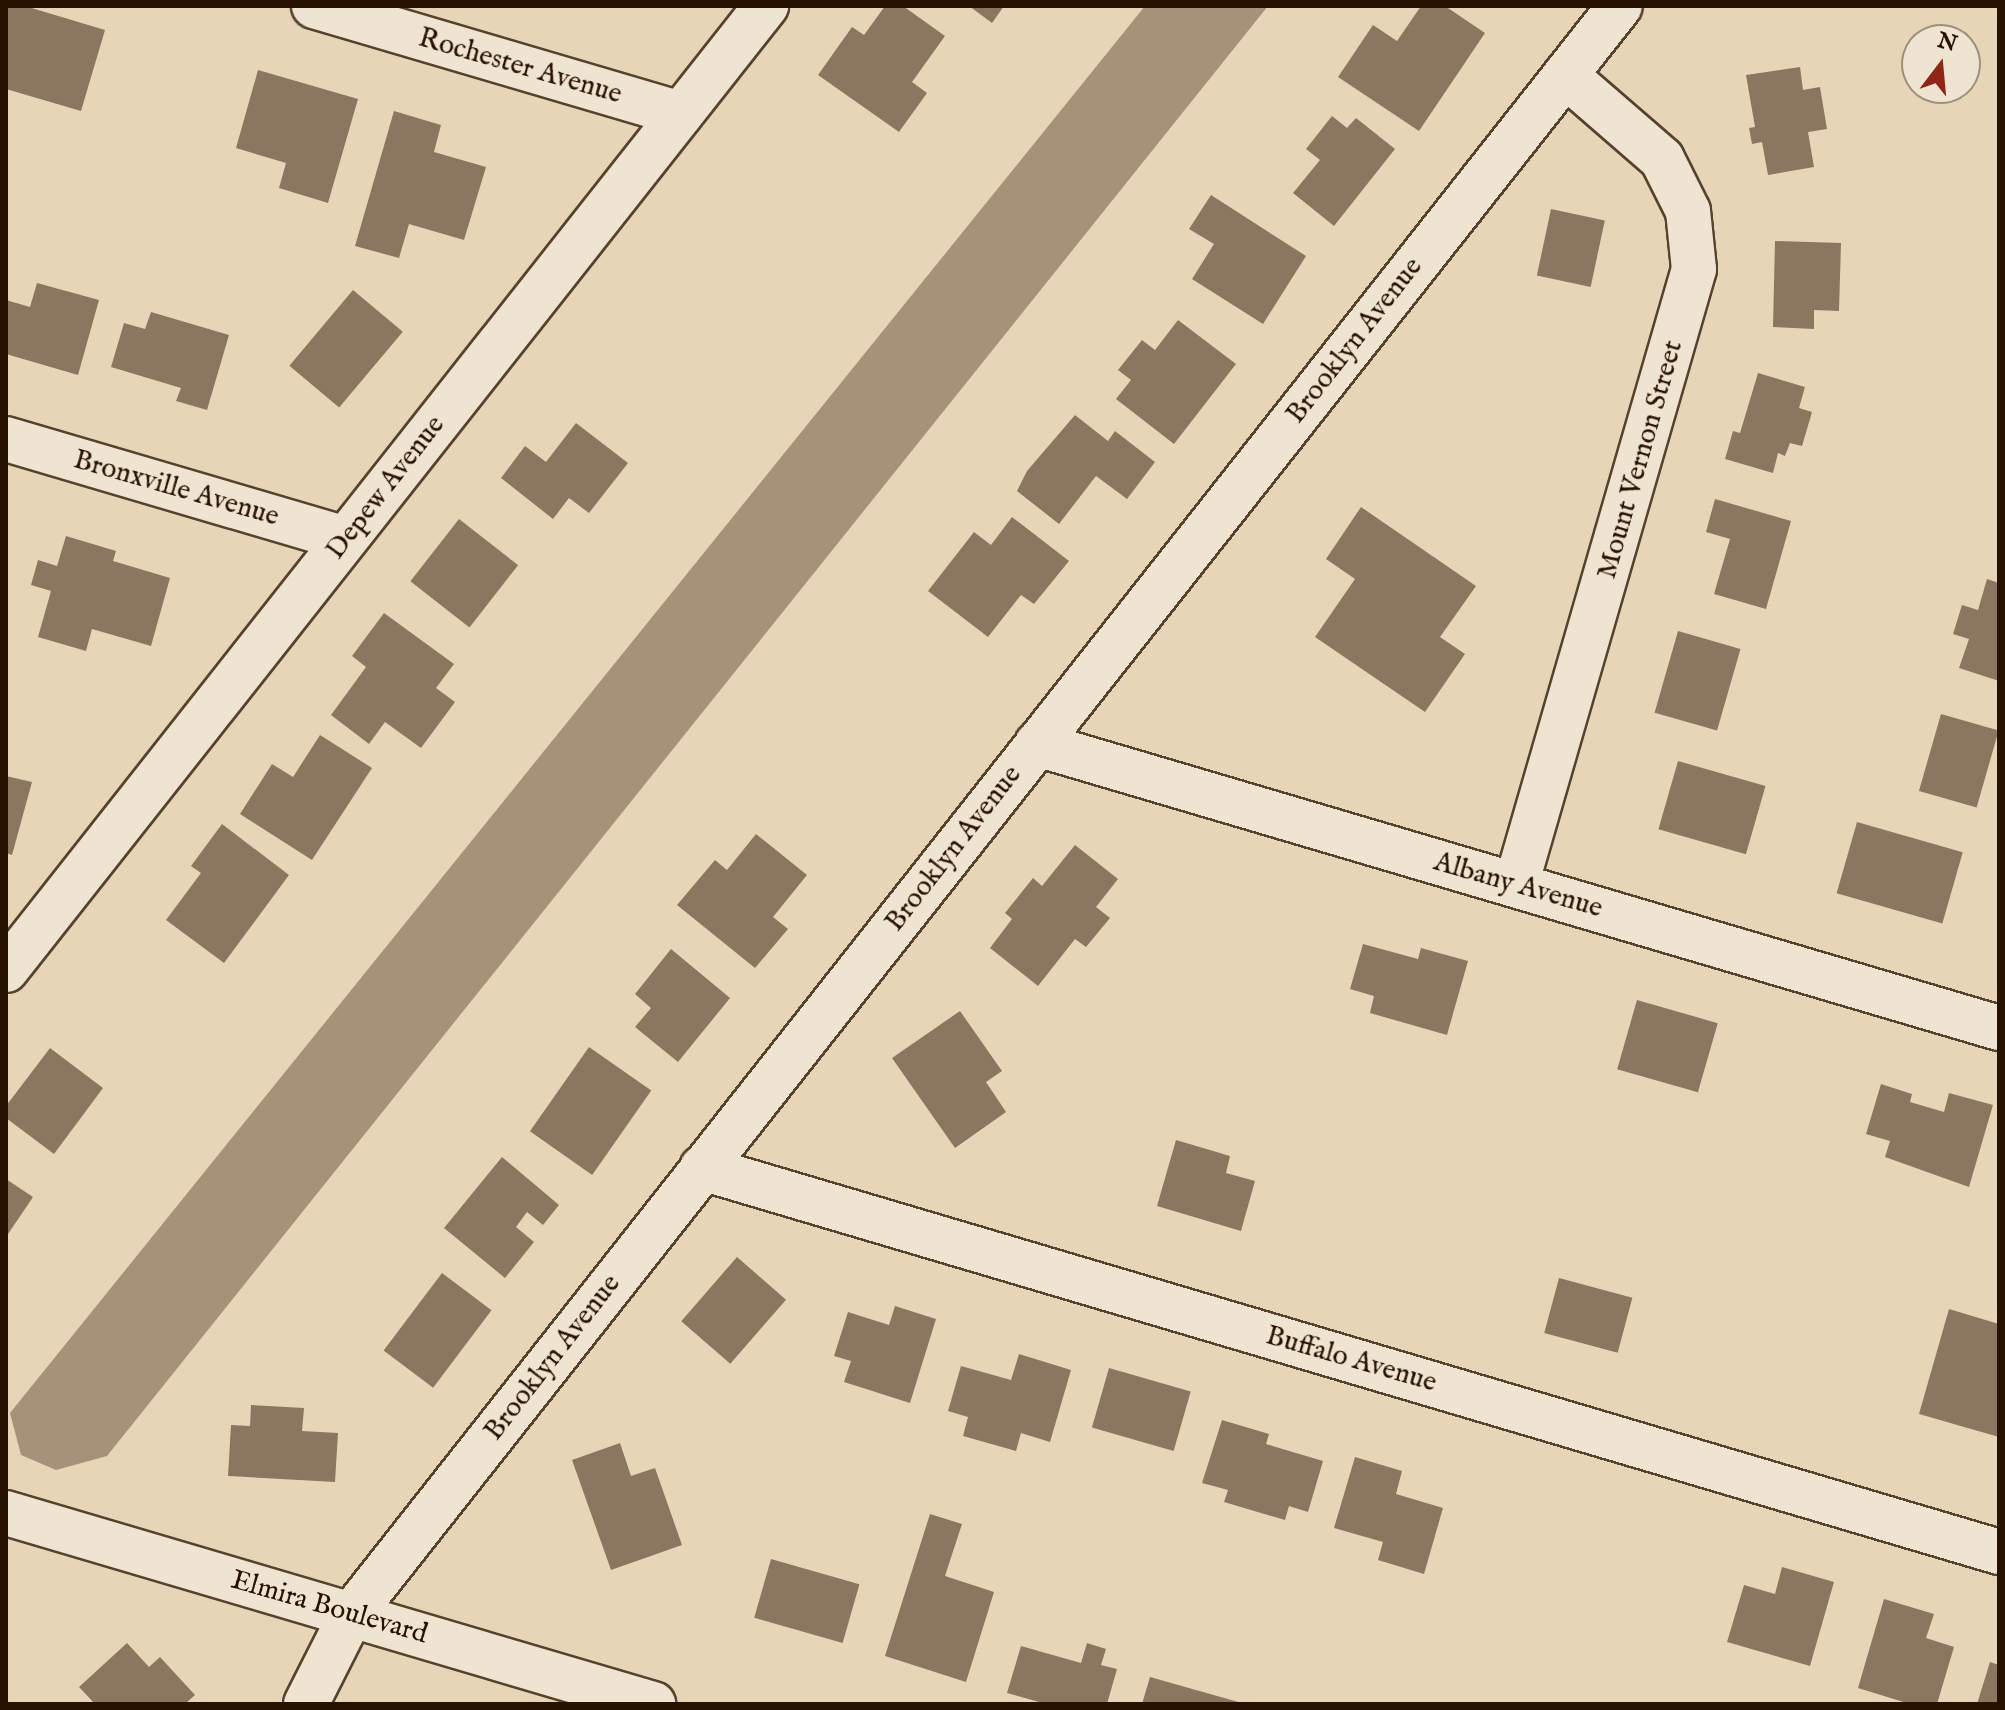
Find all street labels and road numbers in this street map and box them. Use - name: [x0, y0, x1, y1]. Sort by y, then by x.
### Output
- street label: Rochester Avenue: [414, 22, 626, 112]
- street label: Brooklyn Avenue: [1280, 251, 1430, 431]
- street label: Mount Vernon Street: [1591, 337, 1691, 583]
- street label: Depew Avenue: [319, 409, 453, 567]
- street label: Bronxville Avenue: [69, 444, 283, 534]
- street label: Brooklyn Avenue: [879, 759, 1029, 939]
- street label: Albany Avenue: [1430, 846, 1606, 926]
- street label: Brooklyn Avenue: [478, 1268, 628, 1448]
- street label: Buffalo Avenue: [1262, 1320, 1440, 1400]
- street label: Elmira Boulevard: [227, 1564, 431, 1652]

